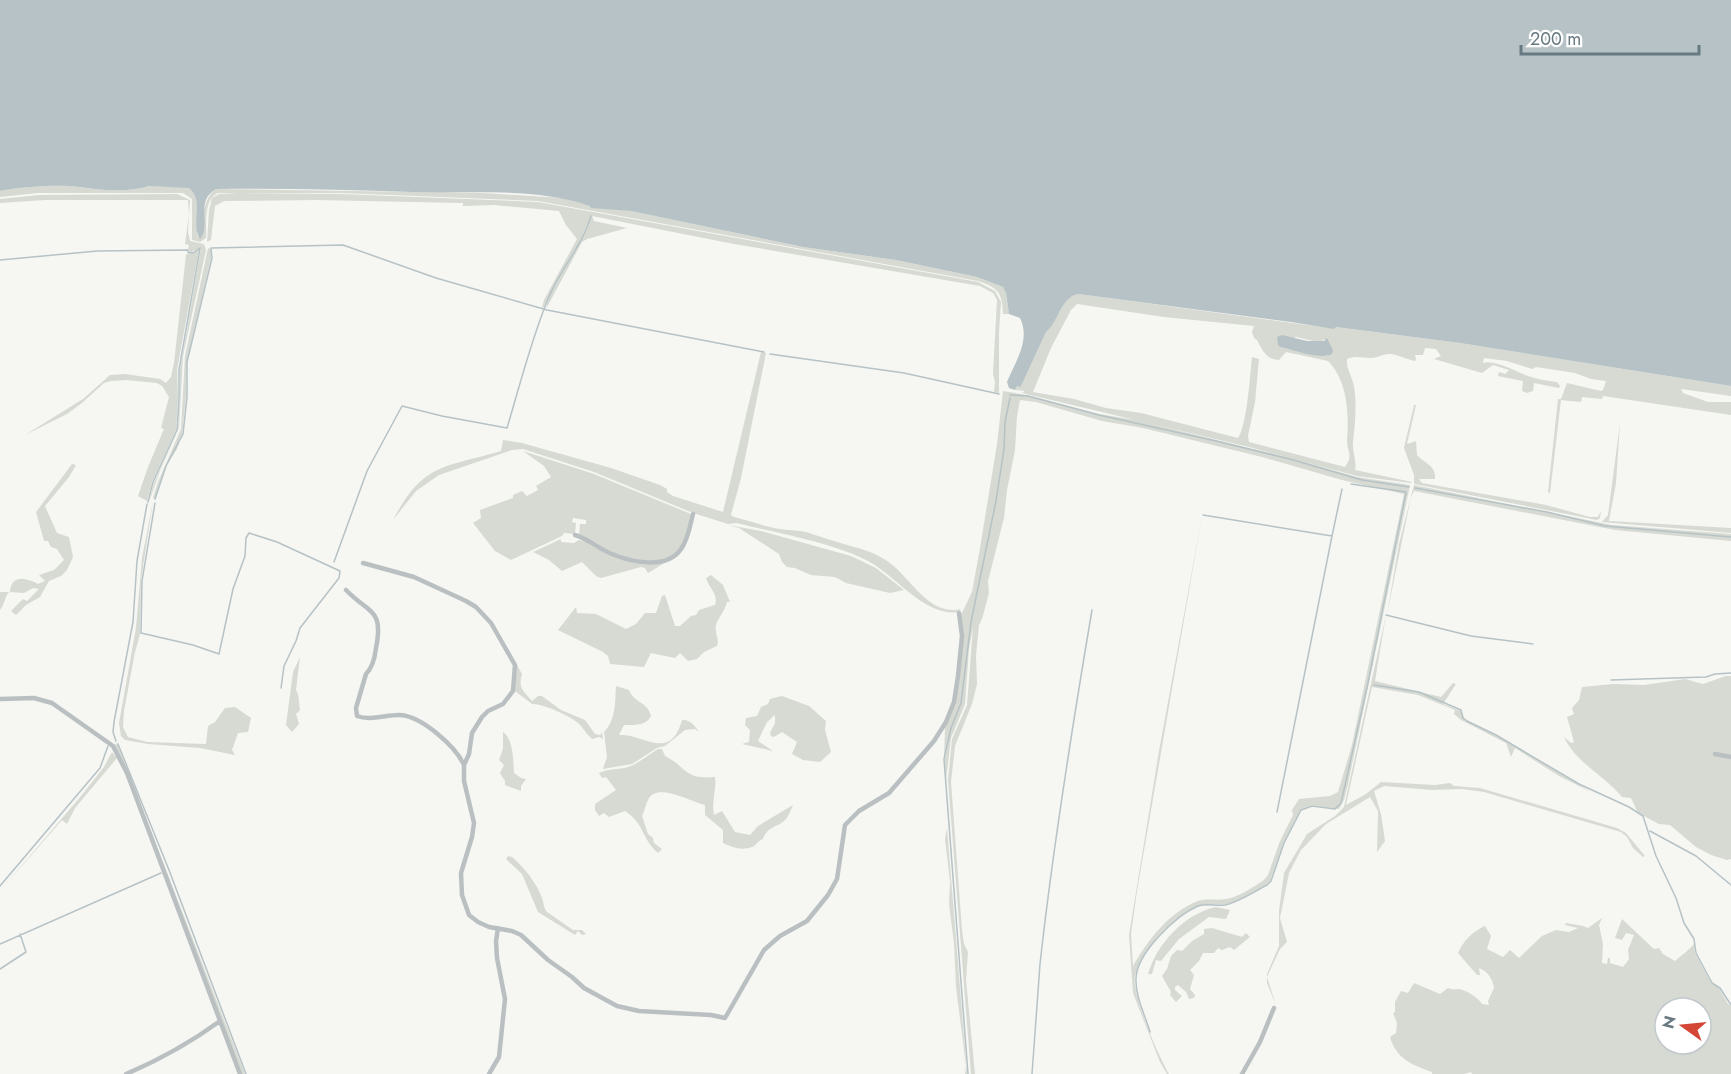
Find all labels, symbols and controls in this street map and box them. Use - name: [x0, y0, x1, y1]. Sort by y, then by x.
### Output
- scale bar: [1521, 18, 1700, 56]
- text: 200 m: [1530, 26, 1581, 52]
- north arrow: [1653, 996, 1713, 1056]
- text: N: [1656, 1013, 1682, 1031]

